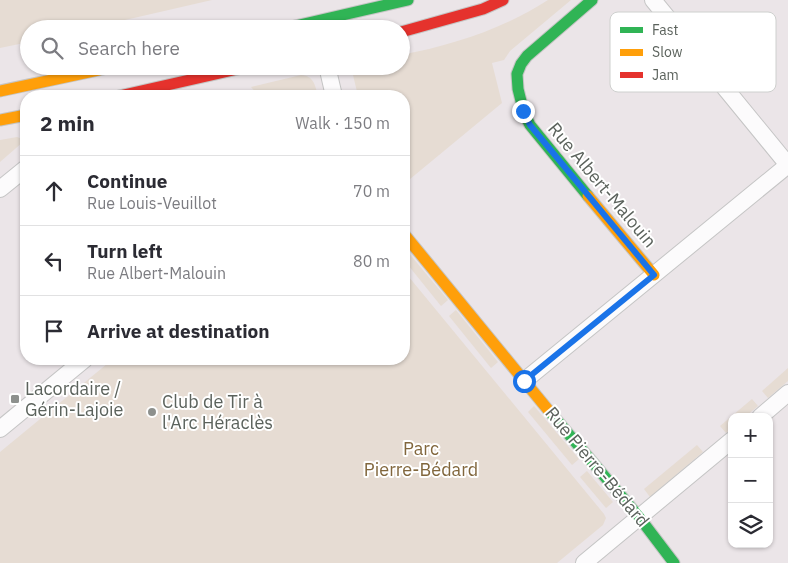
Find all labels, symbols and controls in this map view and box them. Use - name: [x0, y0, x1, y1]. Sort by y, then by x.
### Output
- legend: [610, 12, 776, 92]
- search box: [20, 20, 410, 75]
- text: Fast: [652, 21, 678, 39]
- icon: search: [38, 34, 66, 62]
- text: Search here: [78, 36, 180, 60]
- text: Slow: [652, 43, 683, 61]
- text: Jam: [652, 66, 679, 84]
- route end: [512, 100, 535, 123]
- text: 2 min: [40, 109, 95, 137]
- text: Walk · 150 m: [295, 113, 390, 133]
- street label: Rue Albert-Malouin: [543, 117, 662, 252]
- text: Continue: [87, 169, 167, 193]
- icon: ahead: [40, 177, 68, 205]
- text: 70 m: [353, 181, 390, 201]
- text: Rue Louis-Veuillot: [87, 193, 217, 213]
- text: Turn left: [87, 239, 163, 263]
- icon: left: [40, 247, 68, 275]
- text: 80 m: [353, 251, 390, 271]
- text: Rue Albert-Malouin: [87, 263, 226, 283]
- icon: arrive: [40, 317, 68, 345]
- text: Arrive at destination: [87, 319, 270, 343]
- route start: [513, 370, 536, 393]
- place label: Lacordaire / Gérin-Lajoie: [25, 377, 124, 421]
- place label: Club de Tir à l'Arc Héraclès: [162, 390, 273, 434]
- marker: Lacordaire / Gérin-Lajoie: [9, 393, 21, 405]
- street label: Rue Pierre-Bédard: [540, 402, 654, 532]
- marker: Club de Tir à l'Arc Héraclès: [146, 406, 158, 418]
- map controls: [728, 413, 773, 548]
- button: +: [728, 413, 773, 458]
- park label: Parc Pierre-Bédard: [364, 437, 478, 481]
- button: −: [728, 458, 773, 503]
- button: layers: [728, 503, 773, 548]

